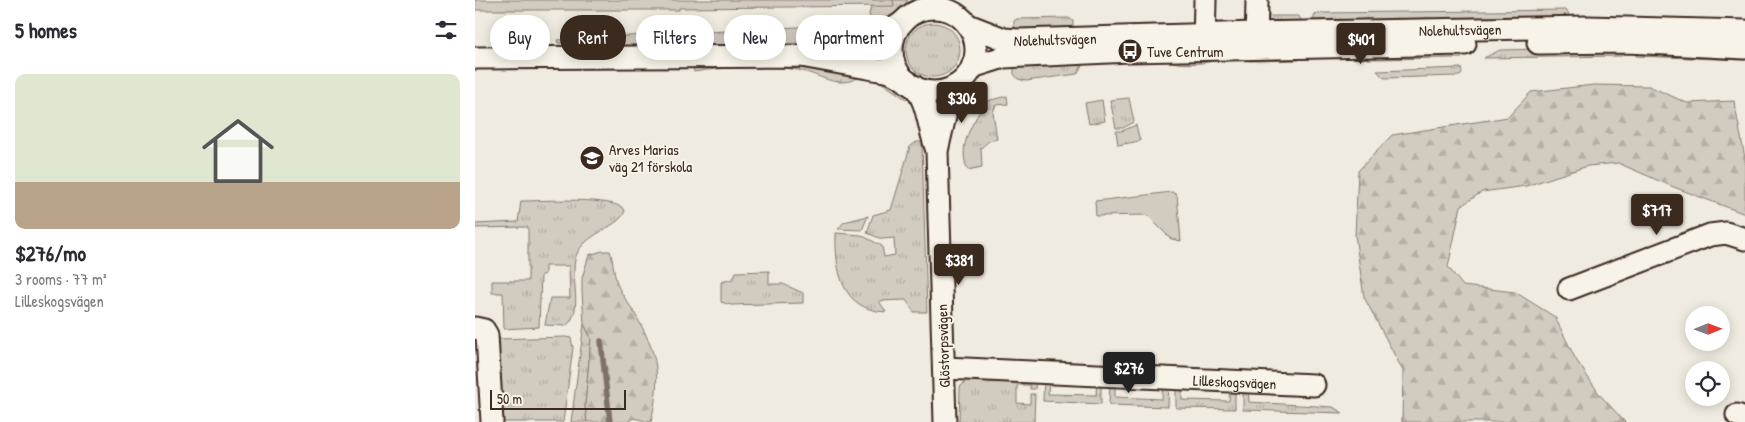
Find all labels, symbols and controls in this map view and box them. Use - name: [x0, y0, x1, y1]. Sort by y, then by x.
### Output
- chip: Buy: [490, 15, 550, 60]
- chip: Rent: [560, 15, 626, 60]
- chip: Filters: [636, 15, 714, 60]
- chip: New: [724, 15, 786, 60]
- chip: Apartment: [796, 15, 902, 60]
- text: 5 homes: [15, 16, 77, 45]
- icon: filters: [432, 16, 460, 44]
- street label: Nolehultsvägen: [1419, 18, 1502, 41]
- pin: $401: [1331, 22, 1391, 65]
- street label: Nolehultsvägen: [1013, 27, 1097, 51]
- text: $401: [1347, 28, 1375, 50]
- bus stop icon: Tuve Centrum: [1117, 38, 1143, 64]
- place label: Tuve Centrum: [1147, 41, 1224, 62]
- pin: $306: [932, 82, 992, 124]
- text: $306: [948, 87, 976, 109]
- icon: home: [193, 106, 283, 196]
- place label: Arves Marias väg 21 förskola: [609, 139, 692, 177]
- school or university icon: Arves Marias väg 21 förskola: [579, 145, 605, 171]
- pin: $717: [1627, 194, 1687, 236]
- text: $717: [1642, 199, 1672, 221]
- text: $276/mo: [15, 239, 86, 268]
- pin: $381: [929, 244, 989, 286]
- text: $381: [945, 249, 973, 271]
- text: 3 rooms · 77 m²: [15, 268, 107, 290]
- text: Lilleskogsvägen: [15, 290, 104, 312]
- street label: Glöstorpsvägen: [931, 304, 955, 388]
- north arrow: [1685, 306, 1730, 351]
- map controls: [1685, 306, 1730, 406]
- pin: $276: [1099, 352, 1159, 394]
- text: $276: [1114, 357, 1144, 379]
- button: locate: [1685, 361, 1730, 406]
- street label: Lilleskogsvägen: [1193, 369, 1277, 394]
- scale bar: [490, 387, 626, 410]
- text: 50 m: [497, 389, 522, 408]

